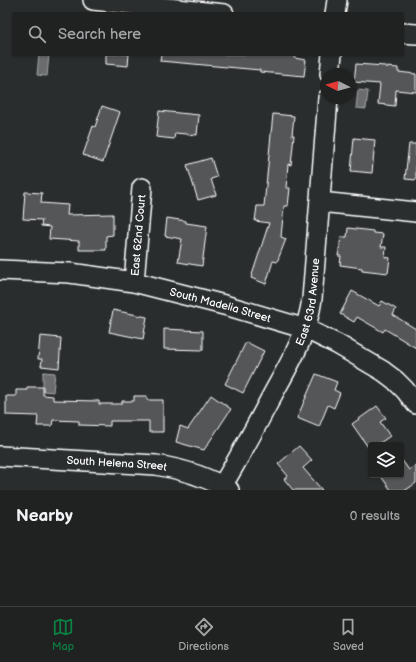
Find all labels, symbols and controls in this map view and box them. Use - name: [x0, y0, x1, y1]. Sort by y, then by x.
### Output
- search box: [12, 12, 404, 56]
- icon: search: [26, 23, 48, 45]
- text: Search here: [58, 25, 141, 44]
- north arrow: [320, 68, 356, 104]
- street label: East 62nd Court: [129, 193, 148, 276]
- street label: East 63rd Avenue: [293, 257, 322, 348]
- street label: South Madelia Street: [168, 285, 273, 325]
- map controls: [368, 442, 404, 478]
- button: layers: [368, 442, 404, 478]
- street label: South Helena Street: [66, 454, 168, 474]
- text: Nearby: [16, 506, 73, 526]
- text: 0 results: [350, 508, 400, 524]
- tab: Map: [52, 616, 74, 653]
- tab: Directions: [178, 616, 229, 653]
- tab: Saved: [333, 616, 364, 653]

